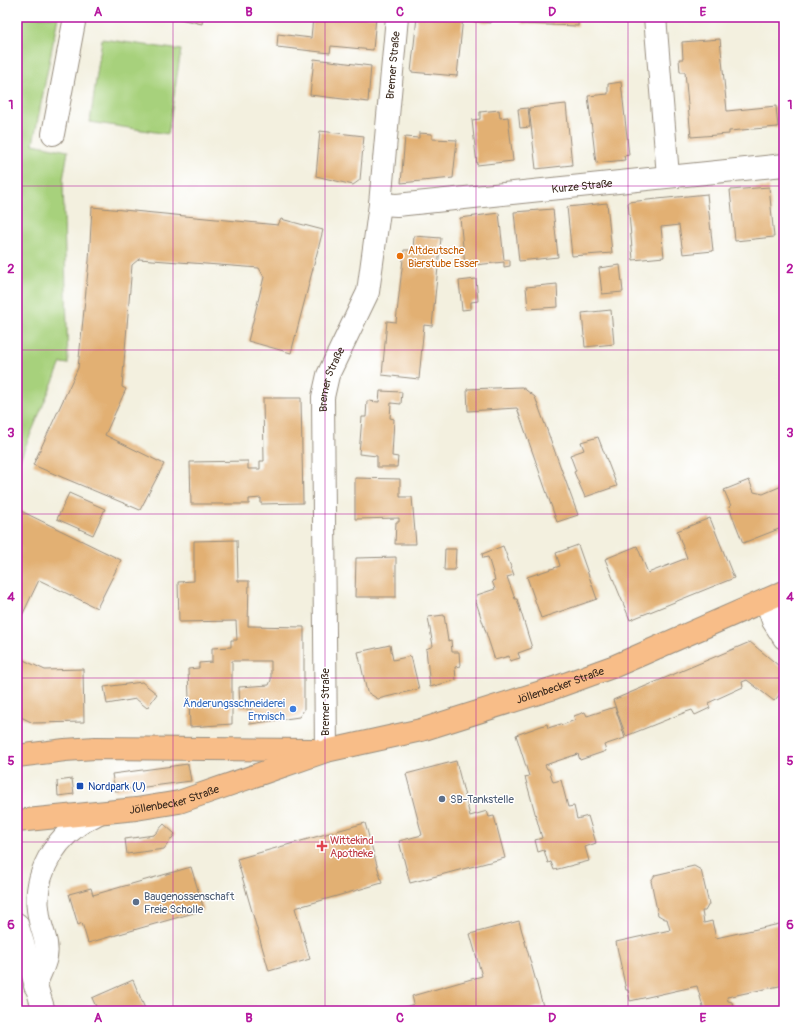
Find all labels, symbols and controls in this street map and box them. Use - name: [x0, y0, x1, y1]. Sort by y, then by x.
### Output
- text: A: [94, 4, 103, 20]
- text: B: [245, 4, 253, 20]
- text: C: [396, 4, 404, 20]
- text: D: [548, 4, 556, 20]
- text: E: [700, 4, 707, 20]
- street label: Bremer Straße: [383, 30, 402, 100]
- text: 1: [8, 97, 14, 113]
- text: 1: [787, 97, 793, 113]
- street label: Kurze Straße: [551, 176, 614, 195]
- place label: Altdeutsche Bierstube Esser: [408, 244, 479, 270]
- marker: Altdeutsche Bierstube Esser: [395, 251, 405, 261]
- text: 2: [7, 261, 15, 277]
- text: 2: [786, 261, 794, 277]
- street label: Bremer Straße: [316, 344, 347, 412]
- text: 3: [7, 425, 15, 441]
- text: 3: [786, 425, 794, 441]
- text: 4: [7, 589, 15, 605]
- text: 4: [786, 589, 794, 605]
- street label: Jöllenbecker Straße: [514, 664, 606, 706]
- street label: Bremer Straße: [319, 667, 332, 736]
- place label: Änderungsschneiderei Ermisch: [183, 697, 285, 723]
- marker: Änderungsschneiderei Ermisch: [288, 704, 298, 714]
- text: 5: [7, 753, 15, 769]
- text: 5: [786, 753, 794, 769]
- place label: Nordpark (U): [88, 780, 146, 793]
- marker: Nordpark (U): [75, 781, 85, 791]
- street label: Jöllenbecker Straße: [129, 782, 221, 816]
- place label: SB-Tankstelle: [450, 793, 514, 806]
- marker: SB-Tankstelle: [437, 794, 447, 804]
- place label: Wittekind Apotheke: [330, 834, 374, 860]
- marker: Wittekind Apotheke: [317, 841, 327, 851]
- place label: Baugenossenschaft Freie Scholle: [144, 890, 235, 916]
- marker: Baugenossenschaft Freie Scholle: [131, 897, 141, 907]
- text: 6: [7, 917, 15, 933]
- text: 6: [786, 917, 794, 933]
- text: A: [94, 1010, 103, 1026]
- text: B: [245, 1010, 253, 1026]
- text: C: [396, 1010, 404, 1026]
- text: D: [548, 1010, 556, 1026]
- text: E: [700, 1010, 707, 1026]

